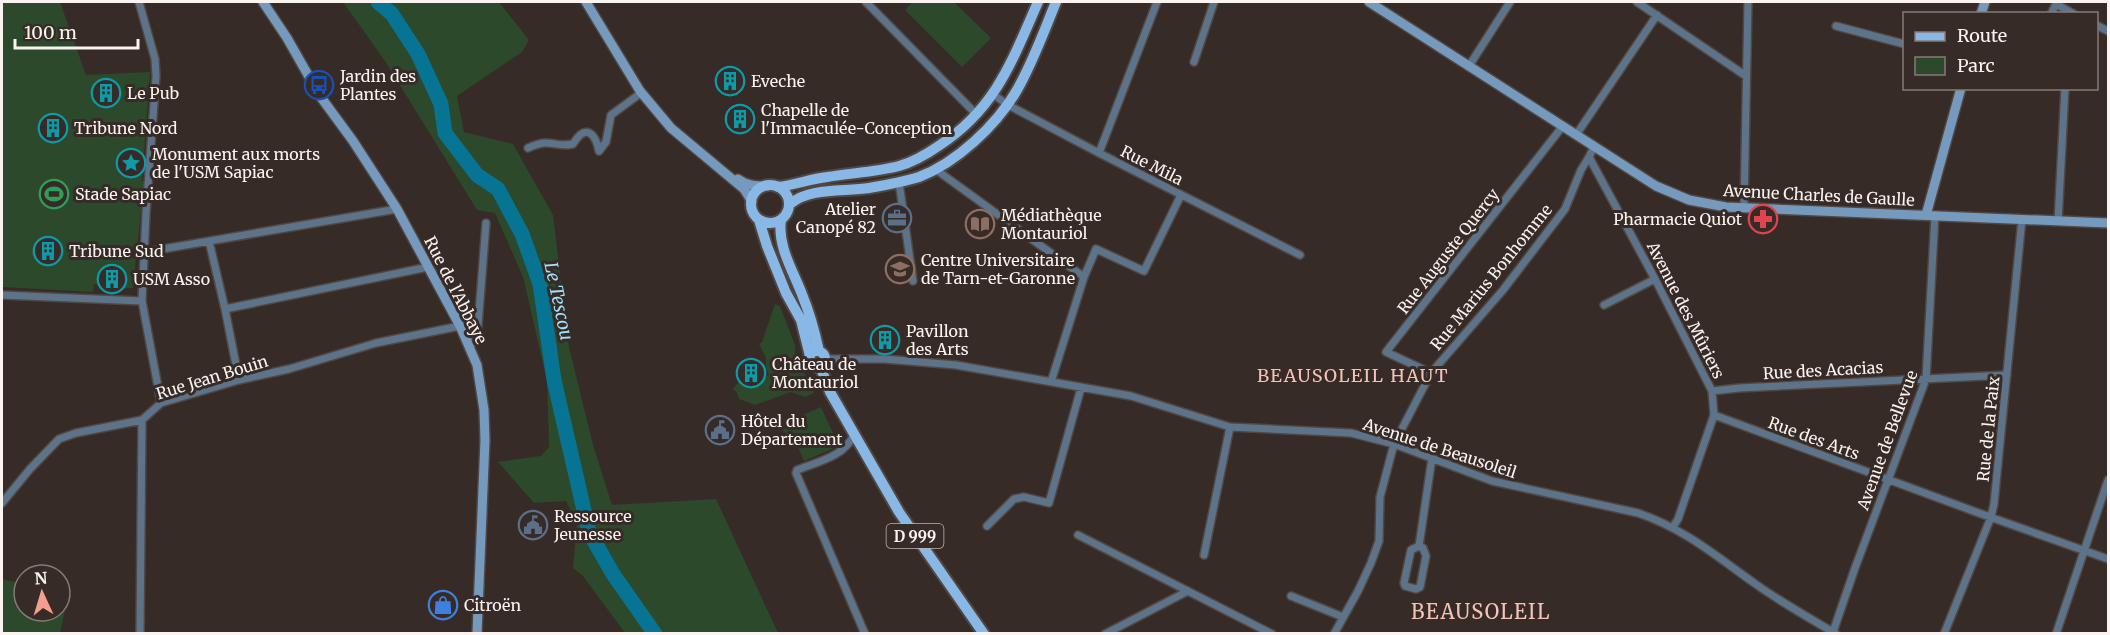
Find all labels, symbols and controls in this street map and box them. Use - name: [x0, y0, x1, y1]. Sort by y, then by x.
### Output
- scale bar: [15, 12, 138, 50]
- legend: [1903, 12, 2098, 90]
- text: 100 m: [24, 21, 77, 44]
- text: Route: [1957, 24, 2007, 47]
- text: Parc: [1957, 54, 1995, 77]
- building icon: Eveche: [714, 65, 746, 97]
- place label: Jardin des Plantes: [339, 66, 416, 104]
- bus stop icon: Jardin des Plantes: [303, 69, 335, 101]
- place label: Eveche: [751, 71, 805, 91]
- building icon: Le Pub: [90, 77, 122, 109]
- place label: Le Pub: [127, 83, 179, 103]
- place label: Chapelle de l'Immaculée-Conception: [761, 100, 952, 138]
- building icon: Chapelle de l'Immaculée-Conception: [724, 103, 756, 135]
- building icon: Tribune Nord: [37, 112, 69, 144]
- place label: Tribune Nord: [74, 118, 178, 138]
- street label: Rue Mila: [1117, 141, 1187, 189]
- place label: Monument aux morts de l'USM Sapiac: [152, 144, 320, 182]
- place icon: Monument aux morts de l'USM Sapiac: [115, 147, 147, 179]
- sports icon: Stade Sapiac: [38, 178, 70, 210]
- street label: Avenue Charles de Gaulle: [1722, 180, 1915, 210]
- place label: Stade Sapiac: [75, 184, 171, 204]
- street label: Rue Auguste Quercy: [1393, 184, 1504, 318]
- place label: Atelier Canopé 82: [796, 199, 876, 237]
- street label: Rue Marius Bonhomme: [1426, 200, 1556, 354]
- office icon: Atelier Canopé 82: [881, 202, 913, 234]
- pharmacy icon: Pharmacie Quiot: [1747, 203, 1779, 235]
- place label: Médiathèque Montauriol: [1001, 205, 1102, 243]
- library icon: Médiathèque Montauriol: [964, 208, 996, 240]
- place label: Pharmacie Quiot: [1613, 209, 1743, 229]
- street label: Rue de l'Abbaye: [420, 233, 492, 347]
- building icon: Tribune Sud: [32, 235, 64, 267]
- street label: Avenue des Mûriers: [1642, 237, 1729, 382]
- place label: Tribune Sud: [69, 241, 164, 261]
- place label: Centre Universitaire de Tarn-et-Garonne: [921, 250, 1075, 288]
- school or university icon: Centre Universitaire de Tarn-et-Garonne: [884, 253, 916, 285]
- water label: Le Tescou: [539, 260, 579, 342]
- building icon: USM Asso: [96, 263, 128, 295]
- place label: USM Asso: [133, 269, 210, 289]
- place label: Pavillon des Arts: [906, 321, 969, 359]
- building icon: Pavillon des Arts: [869, 324, 901, 356]
- street label: Rue Jean Bouin: [154, 350, 271, 404]
- place label: Château de Montauriol: [772, 354, 859, 392]
- building icon: Château de Montauriol: [735, 357, 767, 389]
- street label: Rue des Acacias: [1762, 357, 1884, 383]
- district label: BEAUSOLEIL HAUT: [1257, 364, 1449, 387]
- street label: Avenue de Bellevue: [1852, 367, 1922, 514]
- street label: Rue de la Paix: [1973, 375, 2004, 483]
- place label: Hôtel du Département: [741, 411, 843, 449]
- street label: Rue des Arts: [1766, 412, 1862, 464]
- street label: Avenue de Beausoleil: [1360, 413, 1519, 482]
- public building icon: Hôtel du Département: [704, 414, 736, 446]
- place label: Ressource Jeunesse: [553, 506, 632, 544]
- public building icon: Ressource Jeunesse: [517, 509, 549, 541]
- road number: D 999: [886, 524, 944, 548]
- north arrow: [12, 563, 72, 623]
- text: N: [34, 568, 48, 588]
- shop icon: Citroën: [427, 589, 459, 621]
- place label: Citroën: [464, 595, 521, 615]
- district label: BEAUSOLEIL: [1411, 599, 1551, 624]

